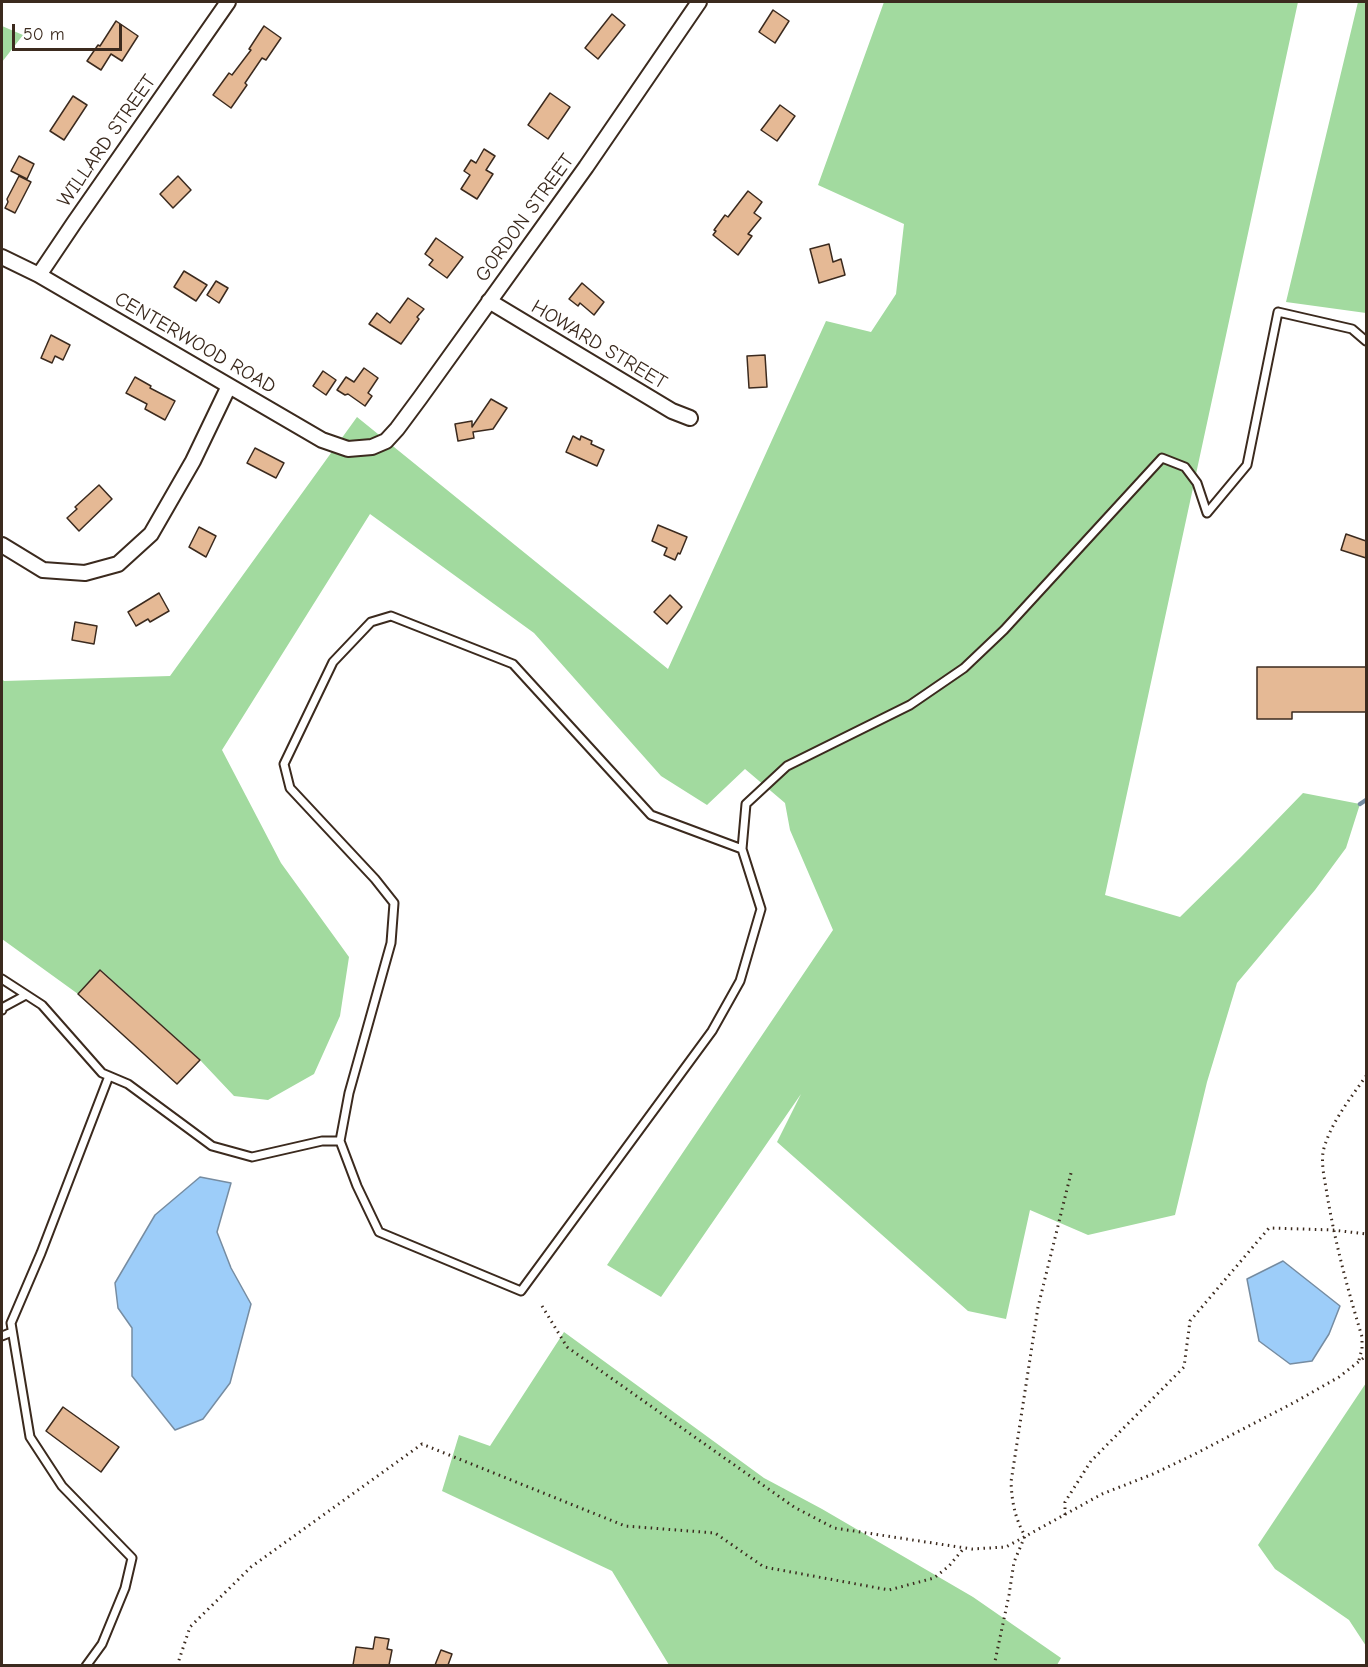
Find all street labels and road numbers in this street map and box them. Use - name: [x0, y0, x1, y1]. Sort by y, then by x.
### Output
- street label: WILLARD STREET: [52, 70, 162, 212]
- street label: GORDON STREET: [471, 149, 579, 287]
- street label: CENTERWOOD ROAD: [110, 287, 280, 399]
- street label: HOWARD STREET: [527, 295, 671, 395]

